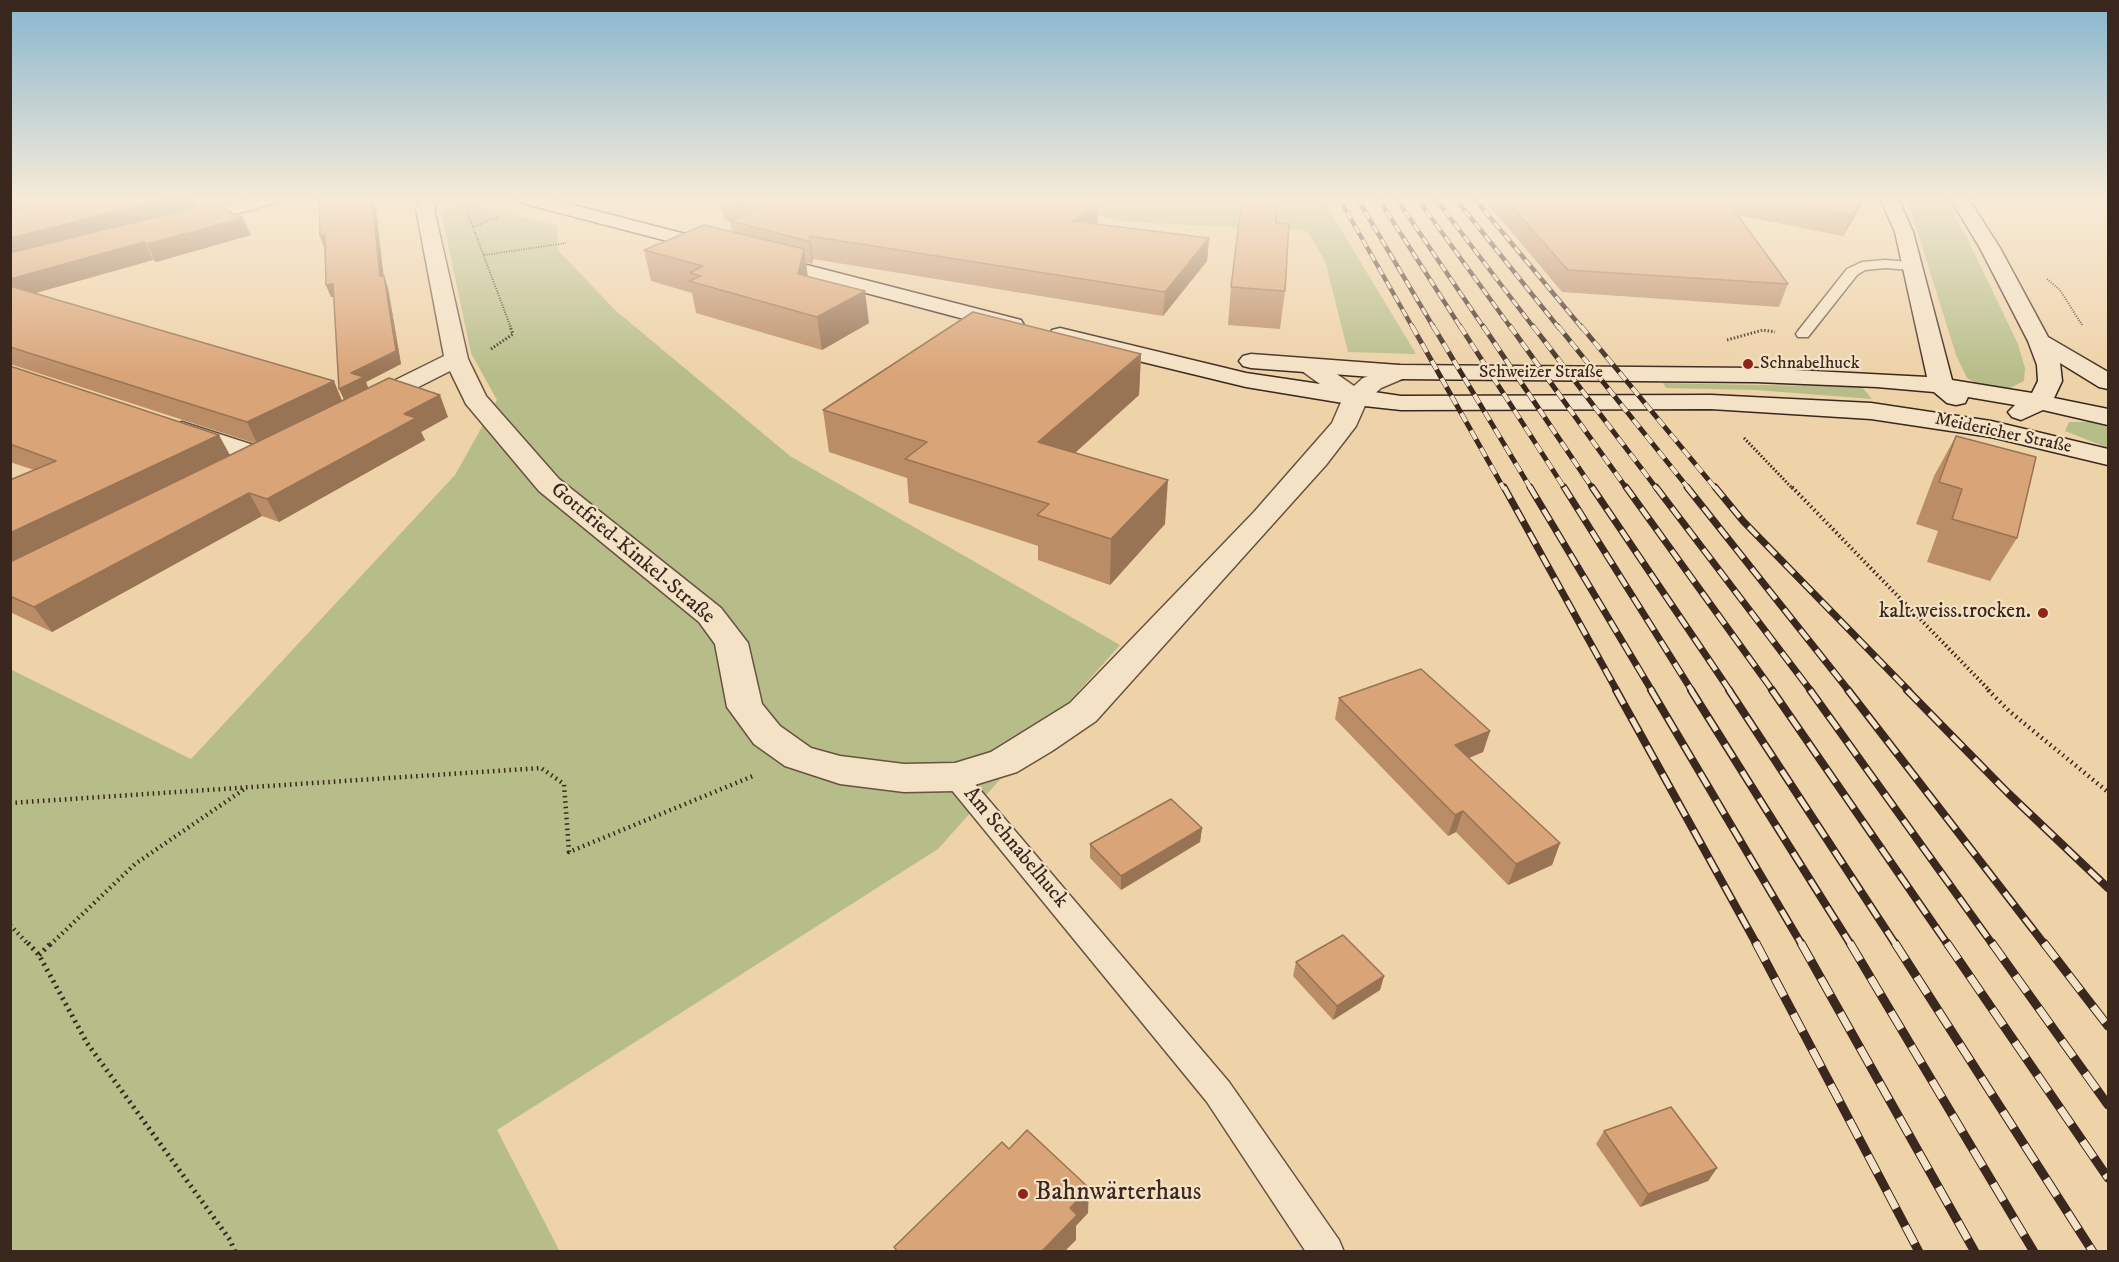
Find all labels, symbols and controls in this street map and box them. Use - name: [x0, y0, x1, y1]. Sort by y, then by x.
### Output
- place label: Schnabelhuck: [1760, 353, 1860, 375]
- marker: Schnabelhuck: [1741, 357, 1755, 371]
- street label: Schweizer Straße: [1479, 362, 1603, 384]
- street label: Meidericher Straße: [1933, 409, 2073, 459]
- street label: Gottfried-Kinkel-Straße: [545, 478, 719, 630]
- place label: kalt.weiss.trocken.: [1879, 600, 2031, 626]
- marker: kalt.weiss.trocken.: [2036, 606, 2050, 620]
- street label: Am Schnabelhuck: [957, 782, 1073, 914]
- place label: Bahnwärterhaus: [1035, 1178, 1201, 1210]
- marker: Bahnwärterhaus: [1016, 1187, 1030, 1201]

